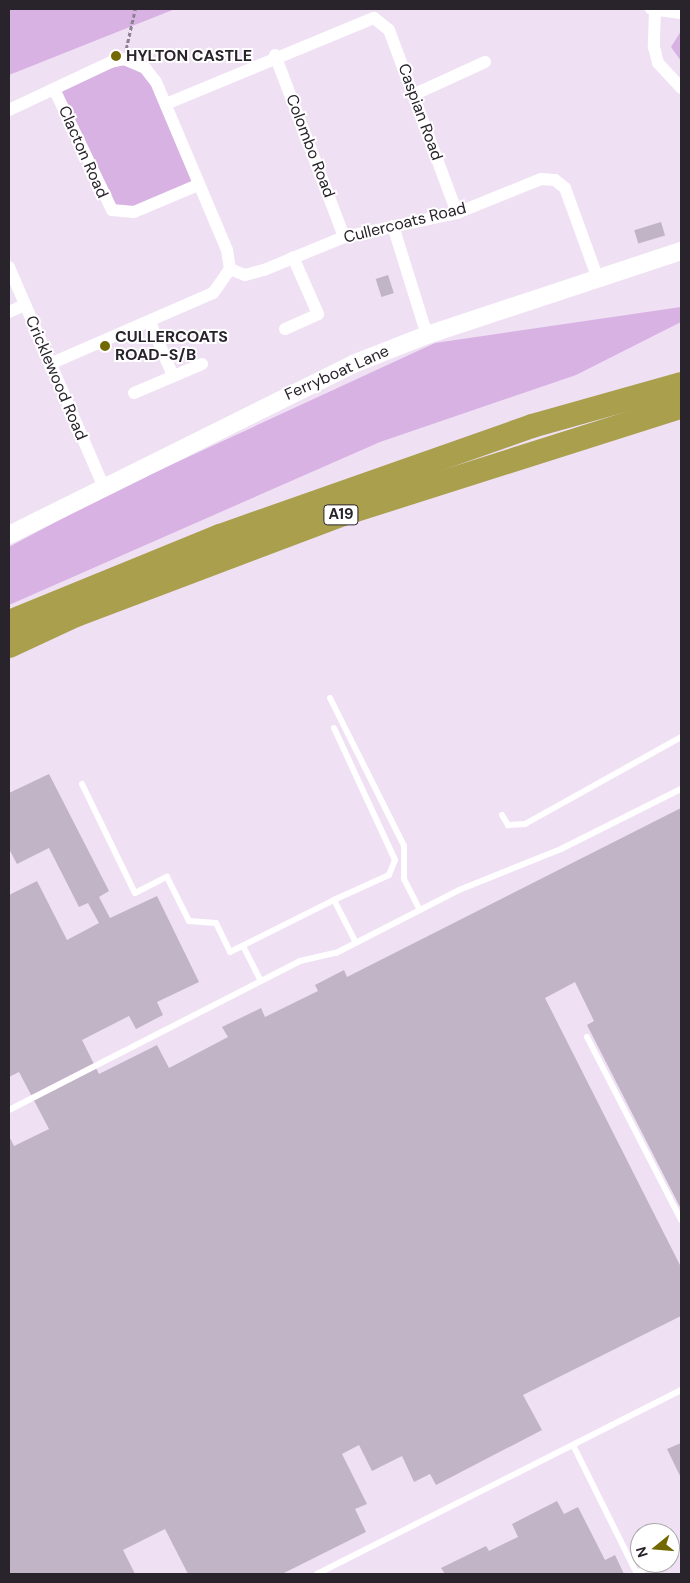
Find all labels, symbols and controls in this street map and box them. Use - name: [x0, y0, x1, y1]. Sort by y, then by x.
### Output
- place label: HYLTON CASTLE: [126, 46, 252, 66]
- marker: HYLTON CASTLE: [110, 50, 122, 62]
- street label: Caspian Road: [394, 61, 446, 163]
- street label: Colombo Road: [281, 92, 339, 200]
- street label: Clacton Road: [54, 103, 112, 201]
- street label: Cullercoats Road: [342, 199, 468, 247]
- street label: Cricklewood Road: [21, 313, 91, 443]
- place label: CULLERCOATS ROAD-S/B: [115, 327, 228, 365]
- marker: CULLERCOATS ROAD-S/B: [99, 340, 111, 352]
- street label: Ferryboat Lane: [282, 341, 392, 405]
- road number: A19: [322, 502, 360, 528]
- north arrow: [630, 1523, 680, 1573]
- text: N: [632, 1545, 652, 1560]

